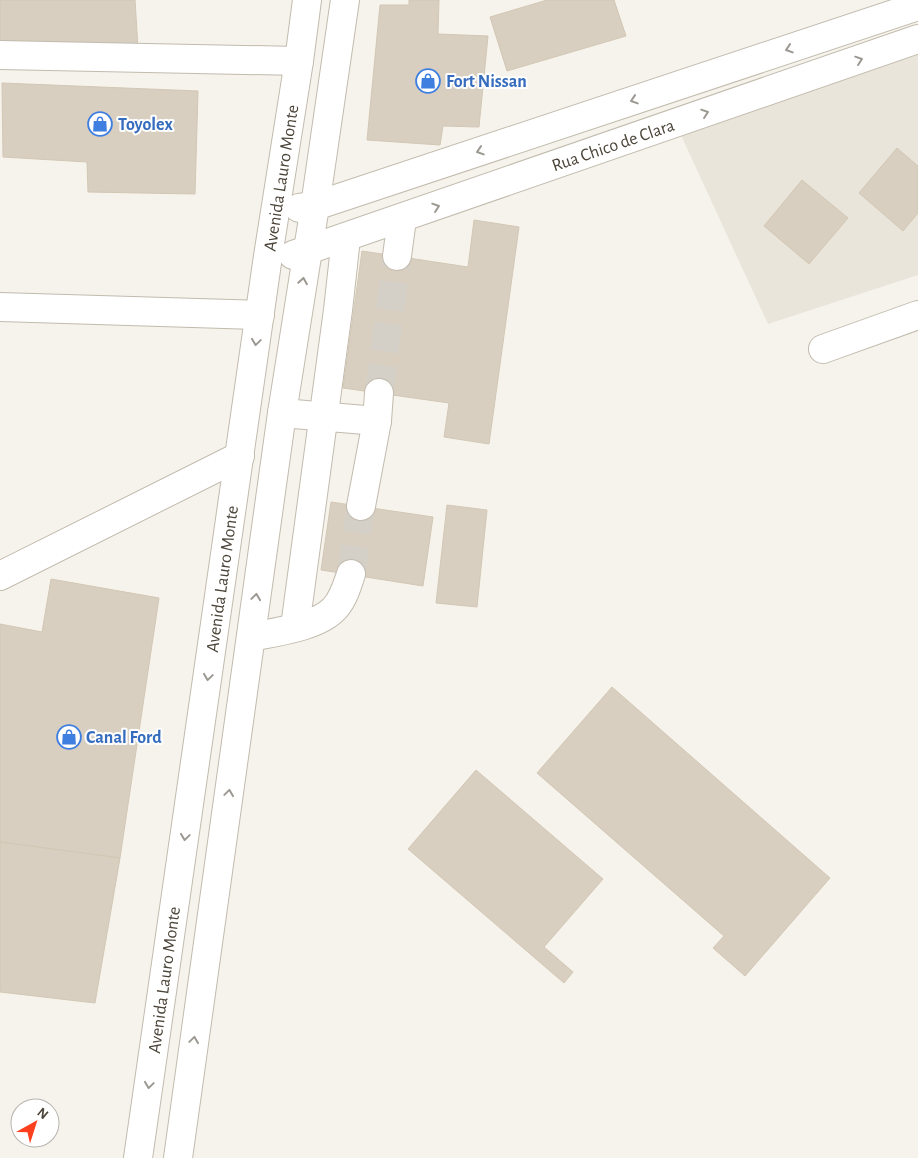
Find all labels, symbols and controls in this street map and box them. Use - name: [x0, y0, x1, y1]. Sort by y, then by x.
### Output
- one-way arrow: [785, 43, 793, 53]
- one-way arrow: [854, 56, 863, 66]
- shop icon: Fort Nissan: [415, 68, 441, 94]
- place label: Fort Nissan: [446, 73, 527, 91]
- one-way arrow: [631, 94, 639, 104]
- street label: Avenida Lauro Monte: [262, 104, 302, 253]
- one-way arrow: [701, 109, 709, 119]
- shop icon: Toyolex: [87, 111, 113, 137]
- place label: Toyolex: [118, 116, 174, 134]
- street label: Rua Chico de Clara: [550, 117, 677, 175]
- one-way arrow: [476, 145, 485, 155]
- one-way arrow: [431, 203, 440, 213]
- one-way arrow: [297, 276, 308, 284]
- one-way arrow: [251, 339, 262, 347]
- street label: Avenida Lauro Monte: [204, 505, 242, 654]
- one-way arrow: [251, 593, 261, 602]
- one-way arrow: [203, 673, 214, 681]
- shop icon: Canal Ford: [56, 724, 82, 750]
- place label: Canal Ford: [86, 729, 162, 747]
- one-way arrow: [223, 788, 234, 796]
- one-way arrow: [180, 834, 191, 842]
- street label: Avenida Lauro Monte: [146, 906, 184, 1055]
- one-way arrow: [189, 1036, 199, 1045]
- one-way arrow: [144, 1080, 154, 1089]
- north arrow: [10, 1098, 60, 1148]
- text: N: [34, 1105, 51, 1122]

